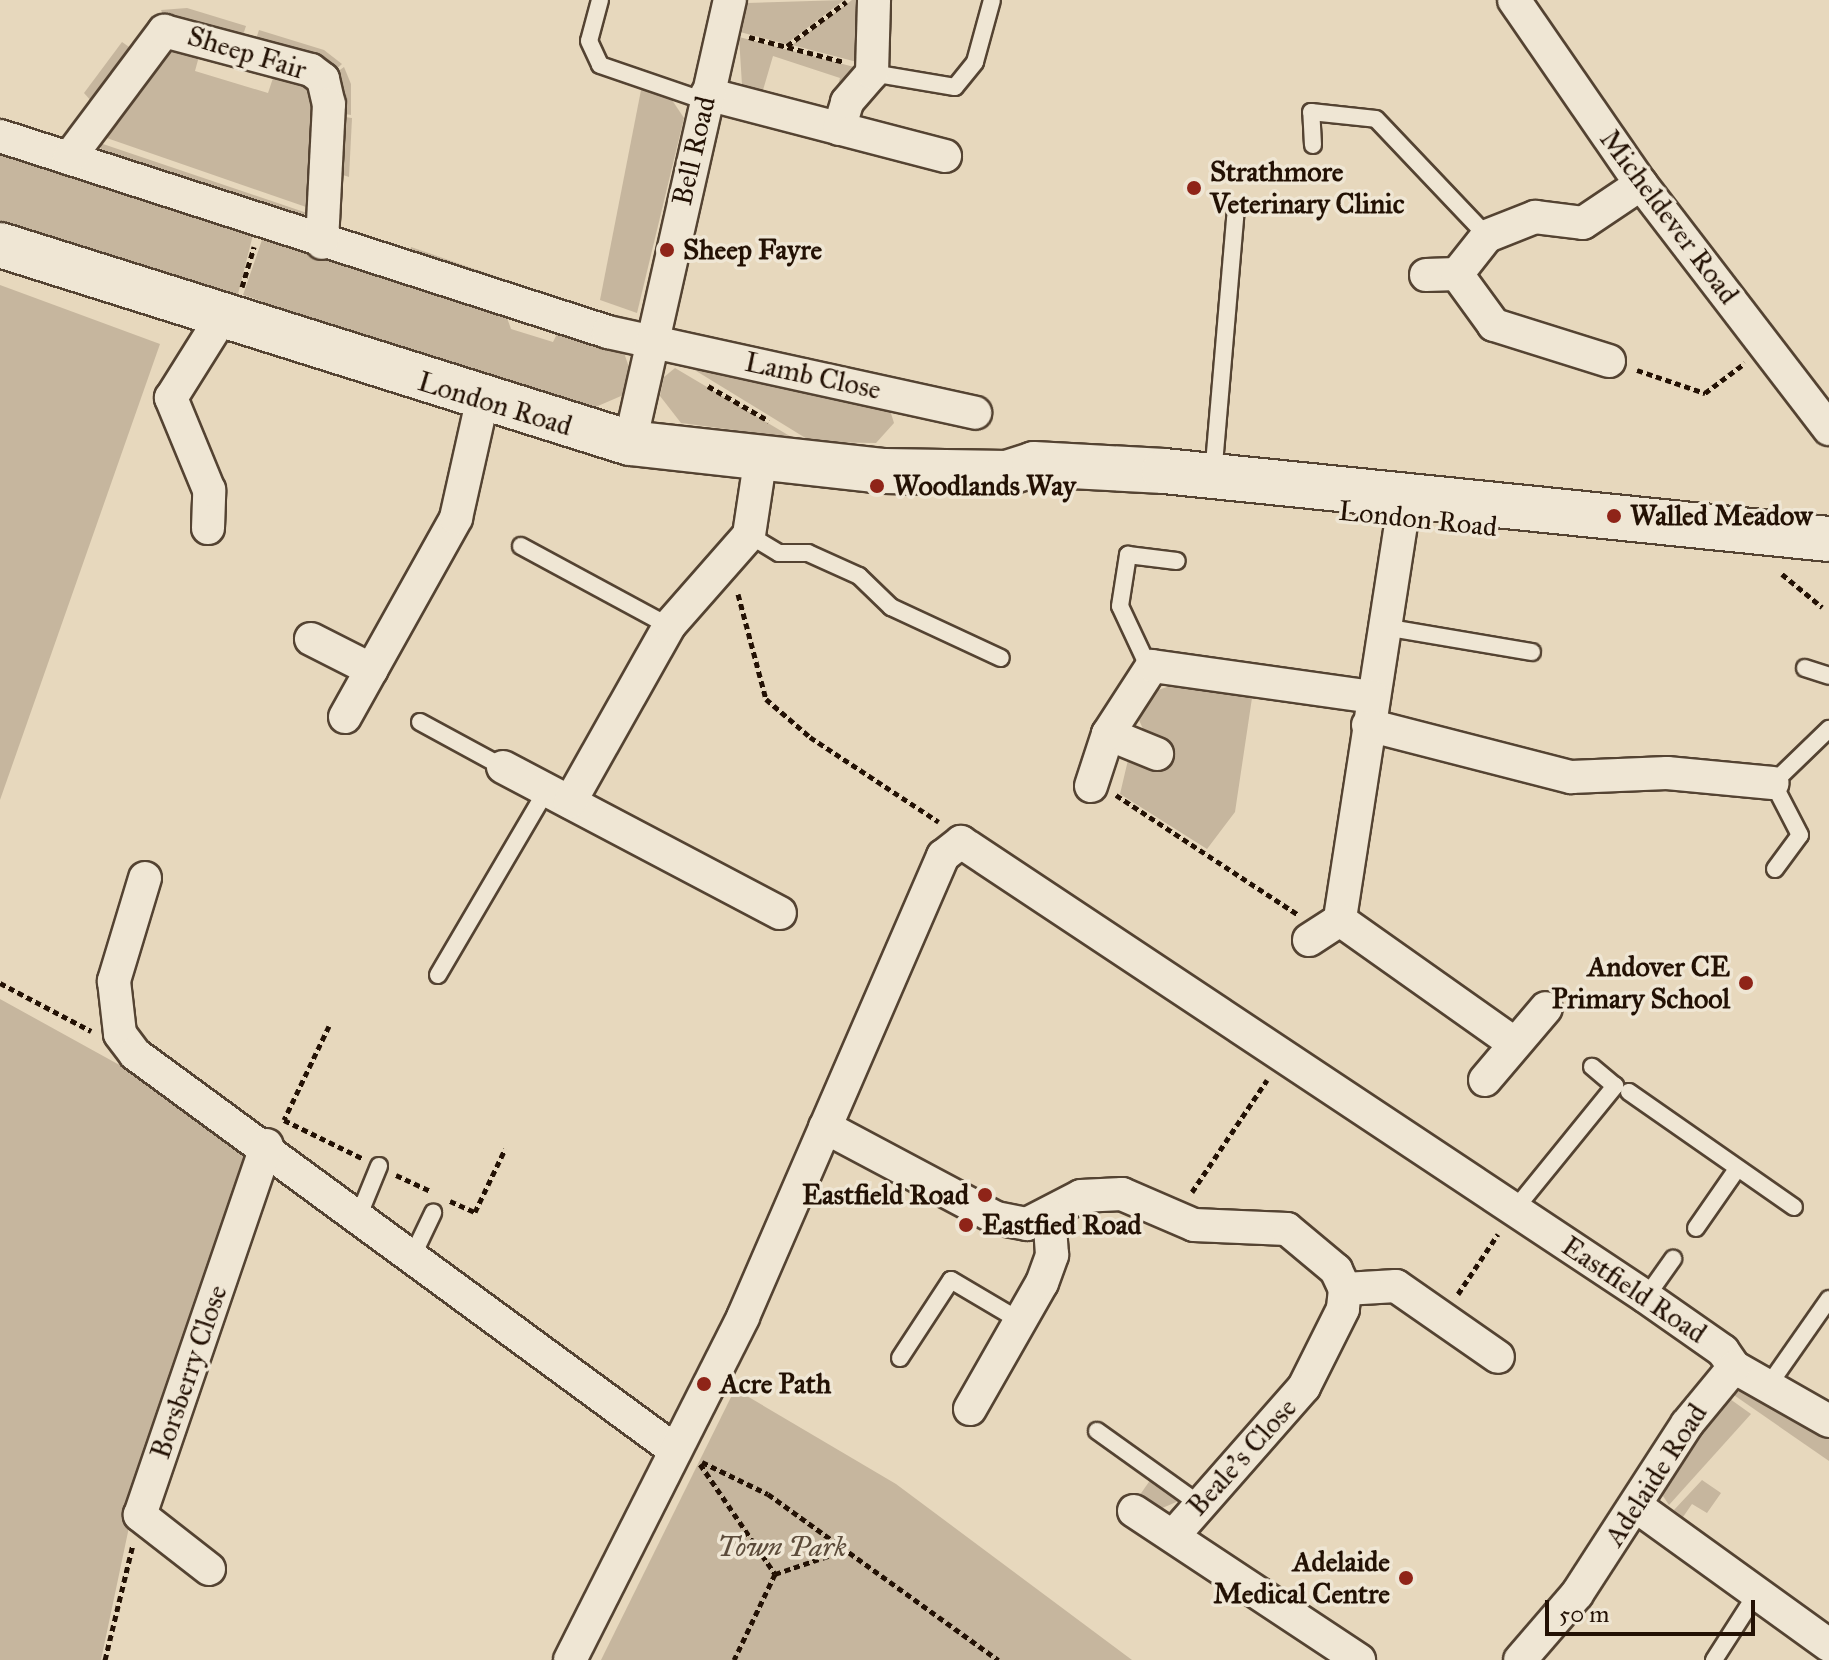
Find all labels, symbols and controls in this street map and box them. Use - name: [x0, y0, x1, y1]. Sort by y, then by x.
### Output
- street label: Sheep Fair: [183, 19, 311, 87]
- street label: Bell Road: [665, 93, 723, 209]
- street label: Micheldever Road: [1593, 123, 1745, 311]
- place label: Strathmore Veterinary Clinic: [1210, 155, 1404, 221]
- marker: Strathmore Veterinary Clinic: [1185, 179, 1203, 197]
- place label: Sheep Fayre: [683, 233, 822, 267]
- marker: Sheep Fayre: [658, 241, 676, 259]
- street label: Lamb Close: [742, 345, 884, 407]
- street label: London Road: [414, 365, 576, 443]
- place label: Woodlands Way: [893, 469, 1076, 503]
- marker: Woodlands Way: [868, 477, 886, 495]
- street label: London Road: [1337, 494, 1499, 544]
- place label: Walled Meadow: [1630, 499, 1813, 533]
- marker: Walled Meadow: [1605, 507, 1623, 525]
- place label: Andover CE Primary School: [1551, 950, 1730, 1016]
- marker: Andover CE Primary School: [1737, 974, 1755, 992]
- place label: Eastfield Road: [802, 1178, 969, 1212]
- marker: Eastfield Road: [976, 1186, 994, 1204]
- place label: Eastfied Road: [982, 1208, 1142, 1242]
- marker: Eastfied Road: [957, 1216, 975, 1234]
- street label: Eastfield Road: [1555, 1229, 1713, 1351]
- street label: Borsberry Close: [144, 1281, 234, 1463]
- place label: Acre Path: [720, 1367, 831, 1401]
- marker: Acre Path: [695, 1375, 713, 1393]
- street label: Beale's Close: [1180, 1391, 1304, 1523]
- street label: Adelaide Road: [1598, 1398, 1714, 1552]
- park label: Town Park: [717, 1530, 847, 1564]
- place label: Adelaide Medical Centre: [1213, 1545, 1390, 1611]
- marker: Adelaide Medical Centre: [1397, 1569, 1415, 1587]
- scale bar: [1549, 1584, 1759, 1634]
- text: 50 m: [1559, 1599, 1609, 1629]

